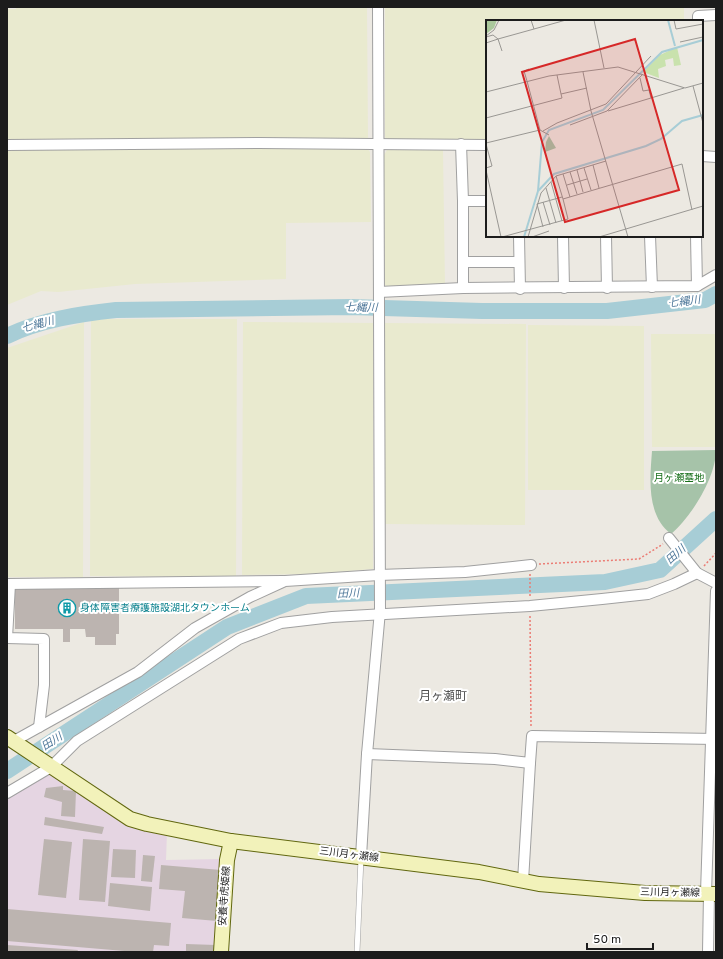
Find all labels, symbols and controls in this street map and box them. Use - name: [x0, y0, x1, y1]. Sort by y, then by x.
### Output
- inset map: [486, 20, 703, 237]
- water label: 七縄川: [667, 293, 702, 311]
- water label: 七縄川: [344, 301, 379, 315]
- water label: 七縄川: [20, 314, 57, 336]
- park label: 月ヶ瀬墓地: [654, 472, 705, 485]
- water label: 田川: [663, 542, 690, 568]
- water label: 田川: [337, 586, 360, 602]
- building icon: 身体障害者療護施設湖北タウンホーム: [57, 598, 77, 618]
- place label: 身体障害者療護施設湖北タウンホーム: [80, 602, 250, 615]
- district label: 月ヶ瀬町: [419, 689, 467, 705]
- water label: 田川: [39, 730, 66, 754]
- street label: 三川月ヶ瀬線: [318, 845, 380, 865]
- street label: 安養寺虎姫線: [216, 866, 234, 926]
- street label: 三川月ヶ瀬線: [640, 886, 700, 900]
- scale bar: [587, 925, 653, 951]
- text: 50 m: [593, 932, 621, 948]

